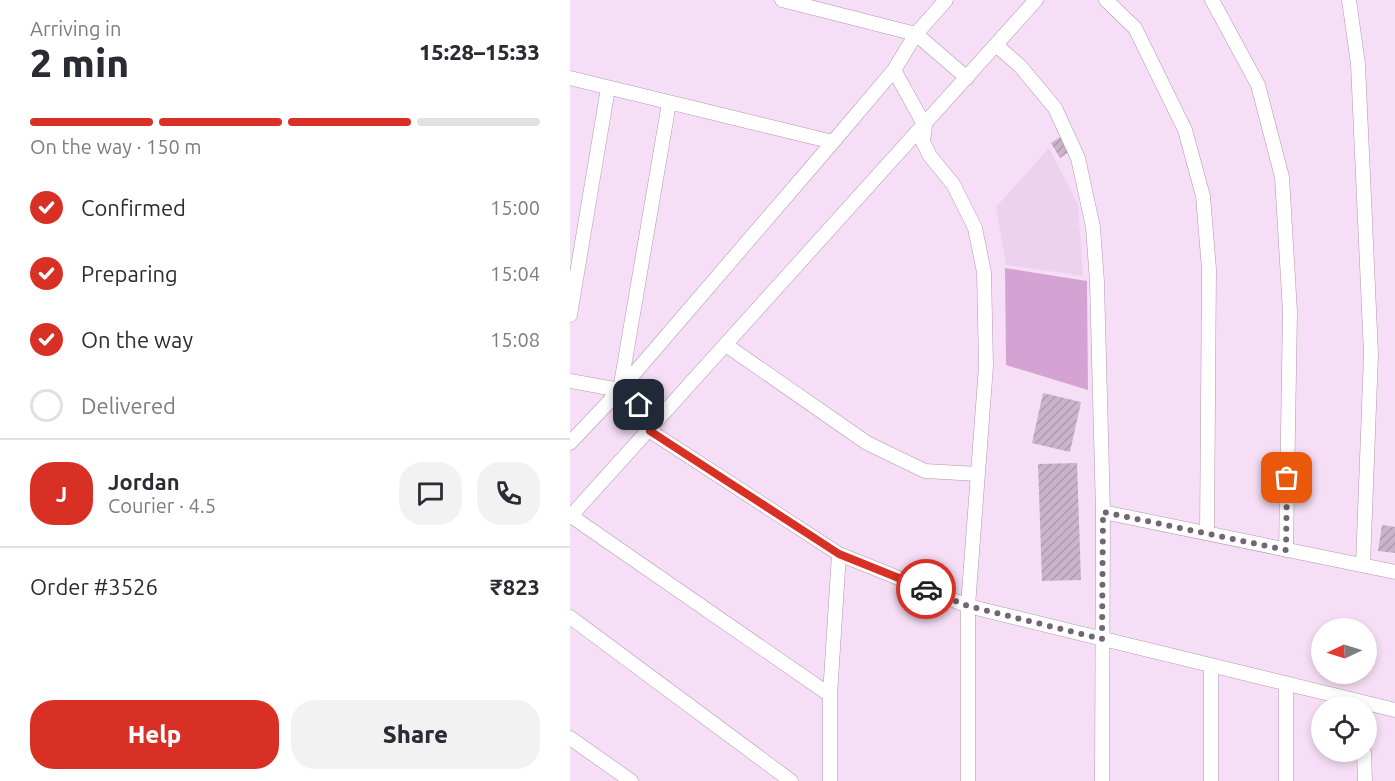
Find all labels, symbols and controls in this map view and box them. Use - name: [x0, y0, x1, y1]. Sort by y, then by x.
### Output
- text: Arriving in: [30, 17, 121, 40]
- text: 15:28–15:33: [419, 39, 540, 64]
- text: 2 min: [30, 41, 129, 84]
- text: On the way · 150 m: [30, 135, 202, 158]
- icon: check: [30, 191, 63, 224]
- text: Confirmed: [81, 195, 186, 220]
- text: 15:00: [490, 196, 540, 219]
- icon: check: [30, 257, 63, 290]
- text: Preparing: [81, 261, 178, 286]
- text: 15:04: [490, 262, 540, 285]
- icon: check: [30, 323, 63, 356]
- text: On the way: [81, 327, 193, 352]
- text: 15:08: [490, 328, 540, 351]
- pin: [613, 379, 664, 430]
- icon: home: [622, 388, 655, 421]
- text: Delivered: [81, 393, 176, 418]
- pin: [1261, 452, 1312, 503]
- icon: bag: [1270, 461, 1303, 494]
- button: chat: [399, 462, 462, 525]
- button: phone: [477, 462, 540, 525]
- text: Jordan: [108, 469, 180, 494]
- text: J: [56, 481, 67, 506]
- text: Courier · 4.5: [108, 494, 216, 517]
- courier: [896, 559, 956, 619]
- icon: car: [910, 573, 943, 606]
- text: Order #3526: [30, 574, 158, 599]
- text: ₹823: [490, 574, 540, 599]
- north arrow: [1311, 618, 1377, 684]
- map controls: [1311, 618, 1377, 762]
- button: locate: [1311, 696, 1377, 762]
- button: Help: [30, 700, 279, 769]
- button: Share: [291, 700, 540, 769]

